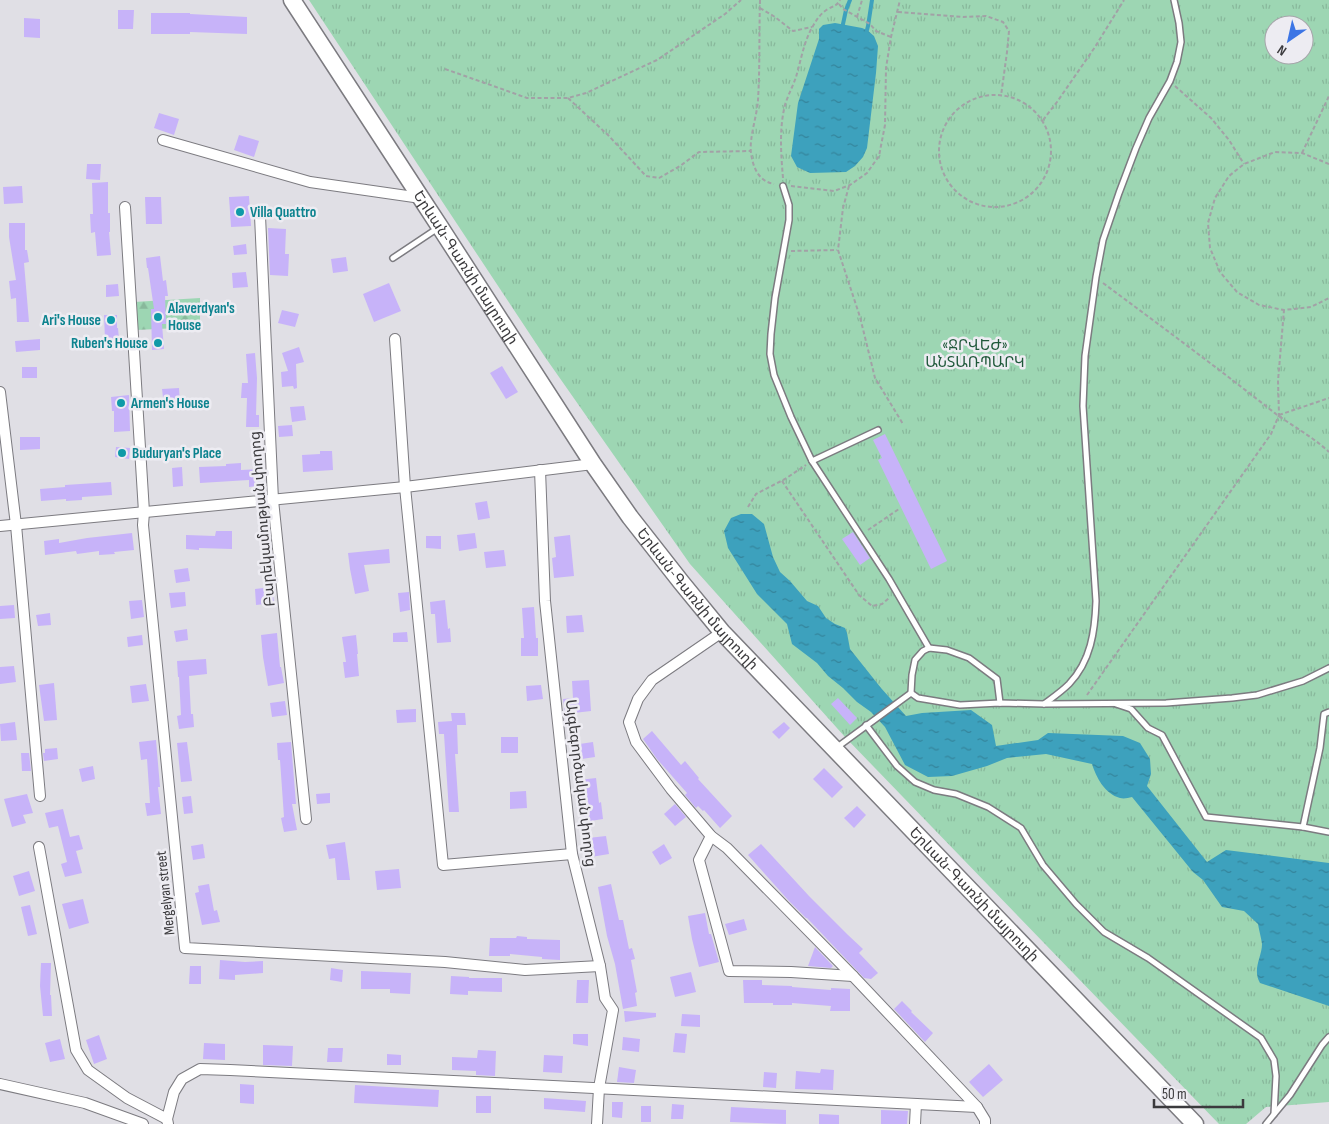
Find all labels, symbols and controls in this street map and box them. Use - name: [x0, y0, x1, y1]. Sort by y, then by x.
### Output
- north arrow: [1264, 15, 1314, 65]
- text: N: [1274, 41, 1290, 60]
- street label: Երևան-Գառնի մայրուղի: [409, 187, 522, 348]
- place label: Villa Quattro: [250, 203, 316, 222]
- marker: Villa Quattro: [234, 206, 246, 218]
- place label: Alaverdyan's House: [167, 299, 235, 335]
- place label: Ari's House: [41, 311, 101, 330]
- marker: Alaverdyan's House: [152, 311, 164, 323]
- marker: Ari's House: [105, 314, 117, 326]
- place label: Ruben's House: [71, 334, 148, 353]
- park label: «ՋՐՎԵԺ» ԱՆՏԱՌՊԱՐԿ: [925, 336, 1025, 372]
- marker: Ruben's House: [152, 337, 164, 349]
- place label: Armen's House: [130, 394, 210, 413]
- marker: Armen's House: [115, 397, 127, 409]
- street label: Բարեկամության փողոց: [245, 430, 280, 608]
- place label: Buduryan's Place: [132, 444, 222, 463]
- marker: Buduryan's Place: [116, 447, 128, 459]
- street label: Երևան-Գառնի մայրուղի: [632, 524, 762, 674]
- street label: Այգեգործական փողոց: [561, 698, 600, 868]
- street label: Երևան-Գառնի մայրուղի: [905, 823, 1043, 966]
- street label: Mergelyan street: [152, 850, 179, 936]
- scale bar: [1154, 1076, 1243, 1108]
- text: 50 m: [1162, 1085, 1187, 1104]

